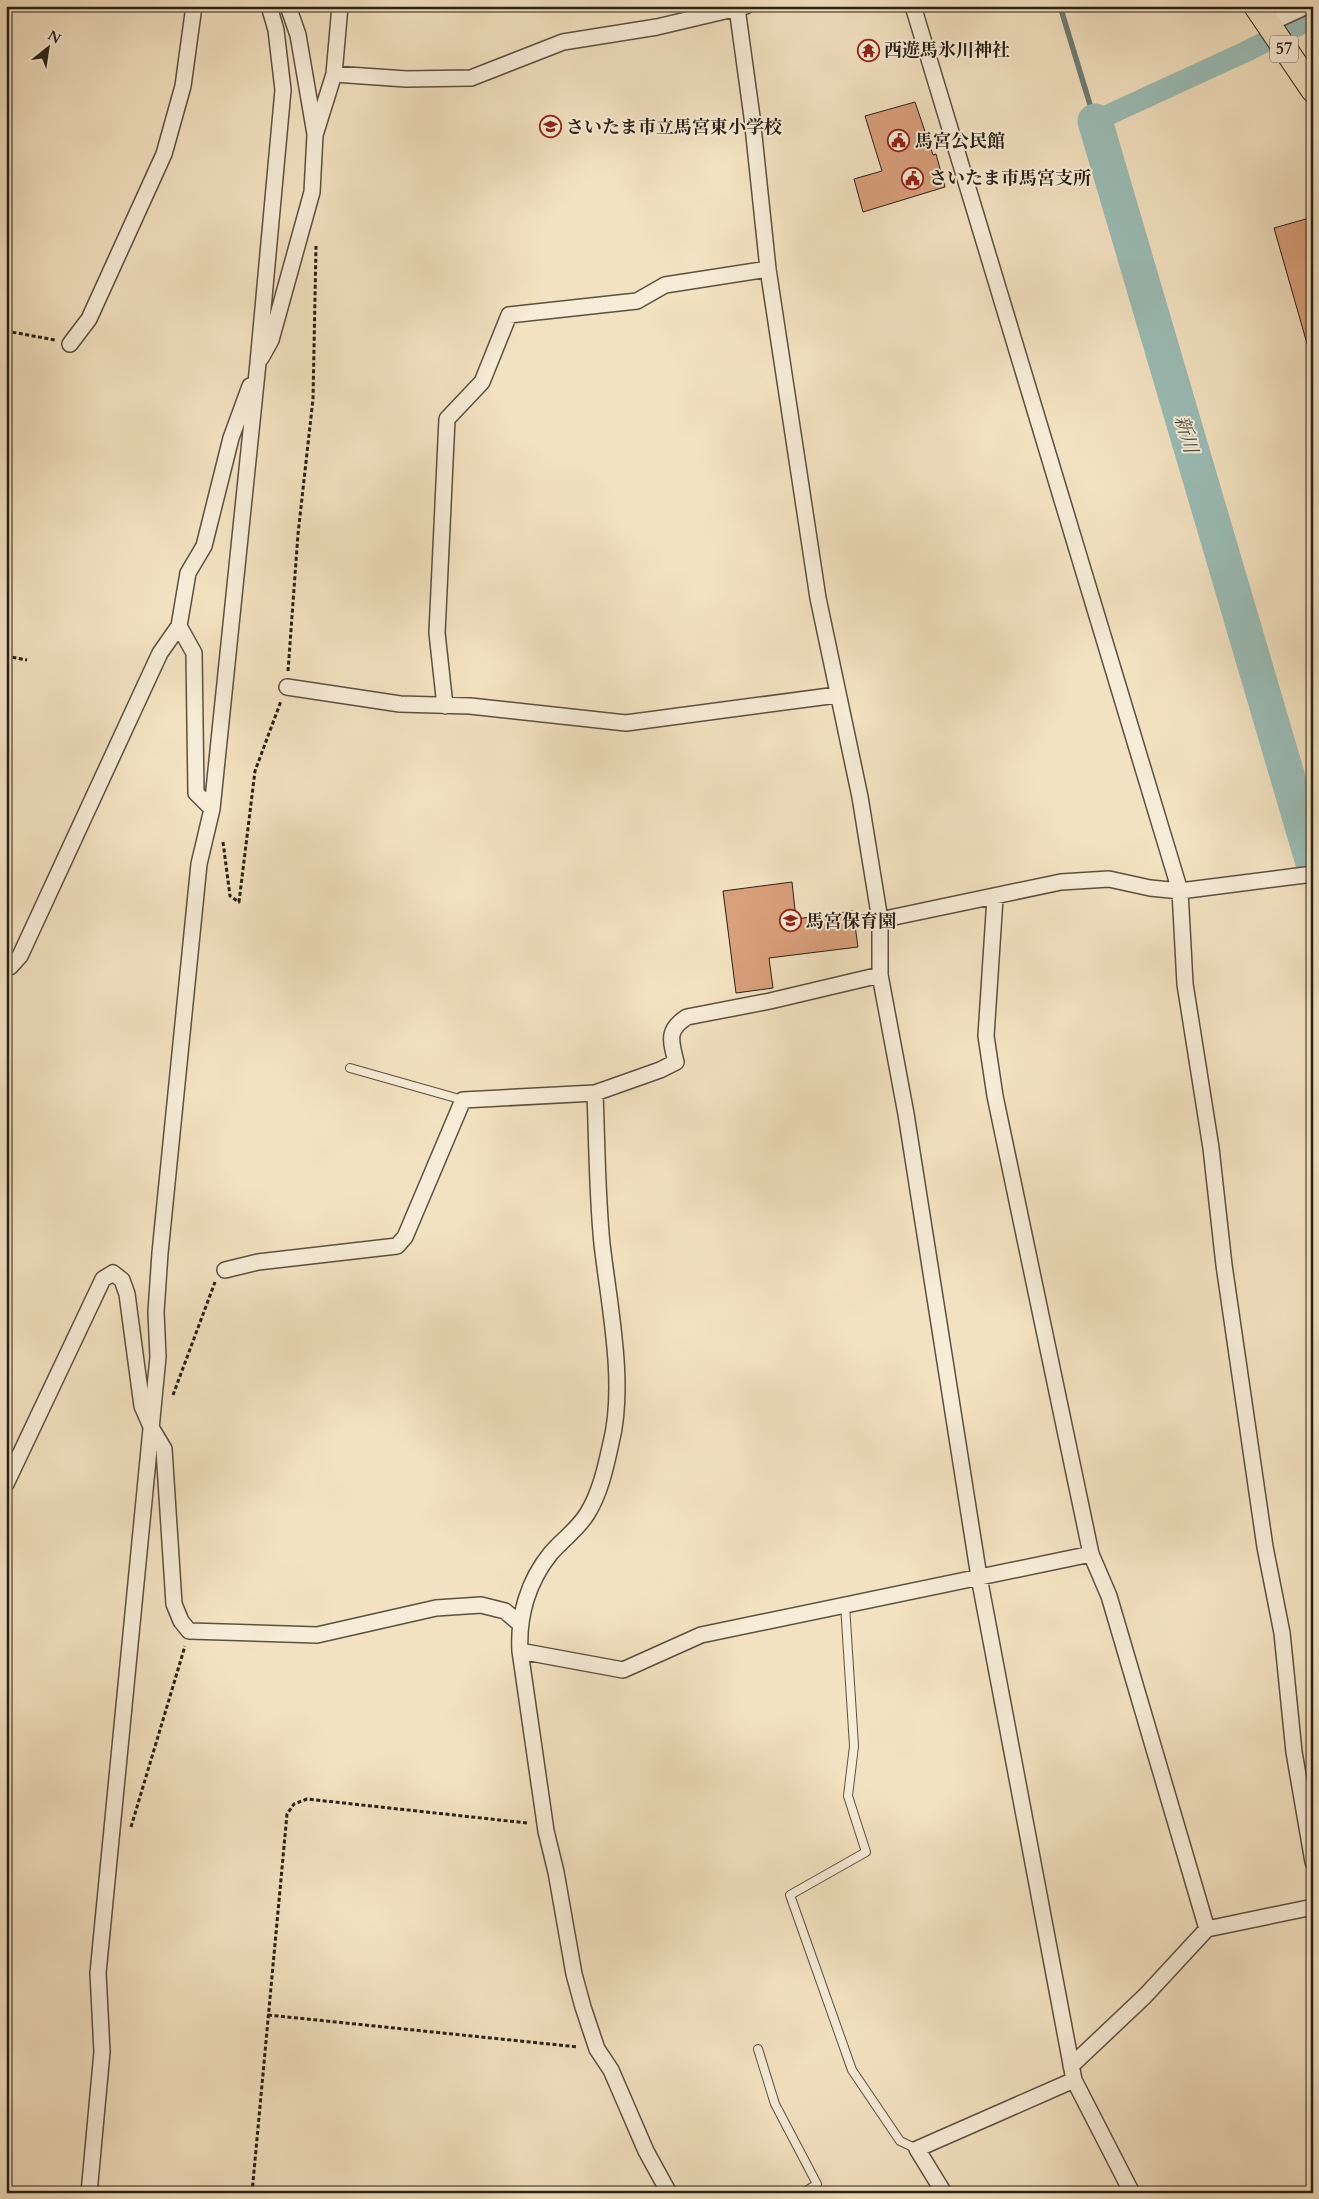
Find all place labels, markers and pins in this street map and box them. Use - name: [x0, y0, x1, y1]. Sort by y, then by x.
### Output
- temple icon: 西遊馬氷川神社: [856, 38, 880, 62]
- place label: 西遊馬氷川神社: [884, 38, 1010, 63]
- school or university icon: さいたま市立馬宮東小学校: [538, 115, 562, 139]
- place label: さいたま市立馬宮東小学校: [566, 115, 782, 140]
- public building icon: 馬宮公民館: [887, 129, 911, 153]
- place label: 馬宮公民館: [915, 129, 1005, 154]
- public building icon: さいたま市馬宮支所: [901, 166, 925, 190]
- place label: さいたま市馬宮支所: [929, 166, 1091, 191]
- school or university icon: 馬宮保育園: [778, 909, 802, 933]
- place label: 馬宮保育園: [806, 909, 896, 934]

